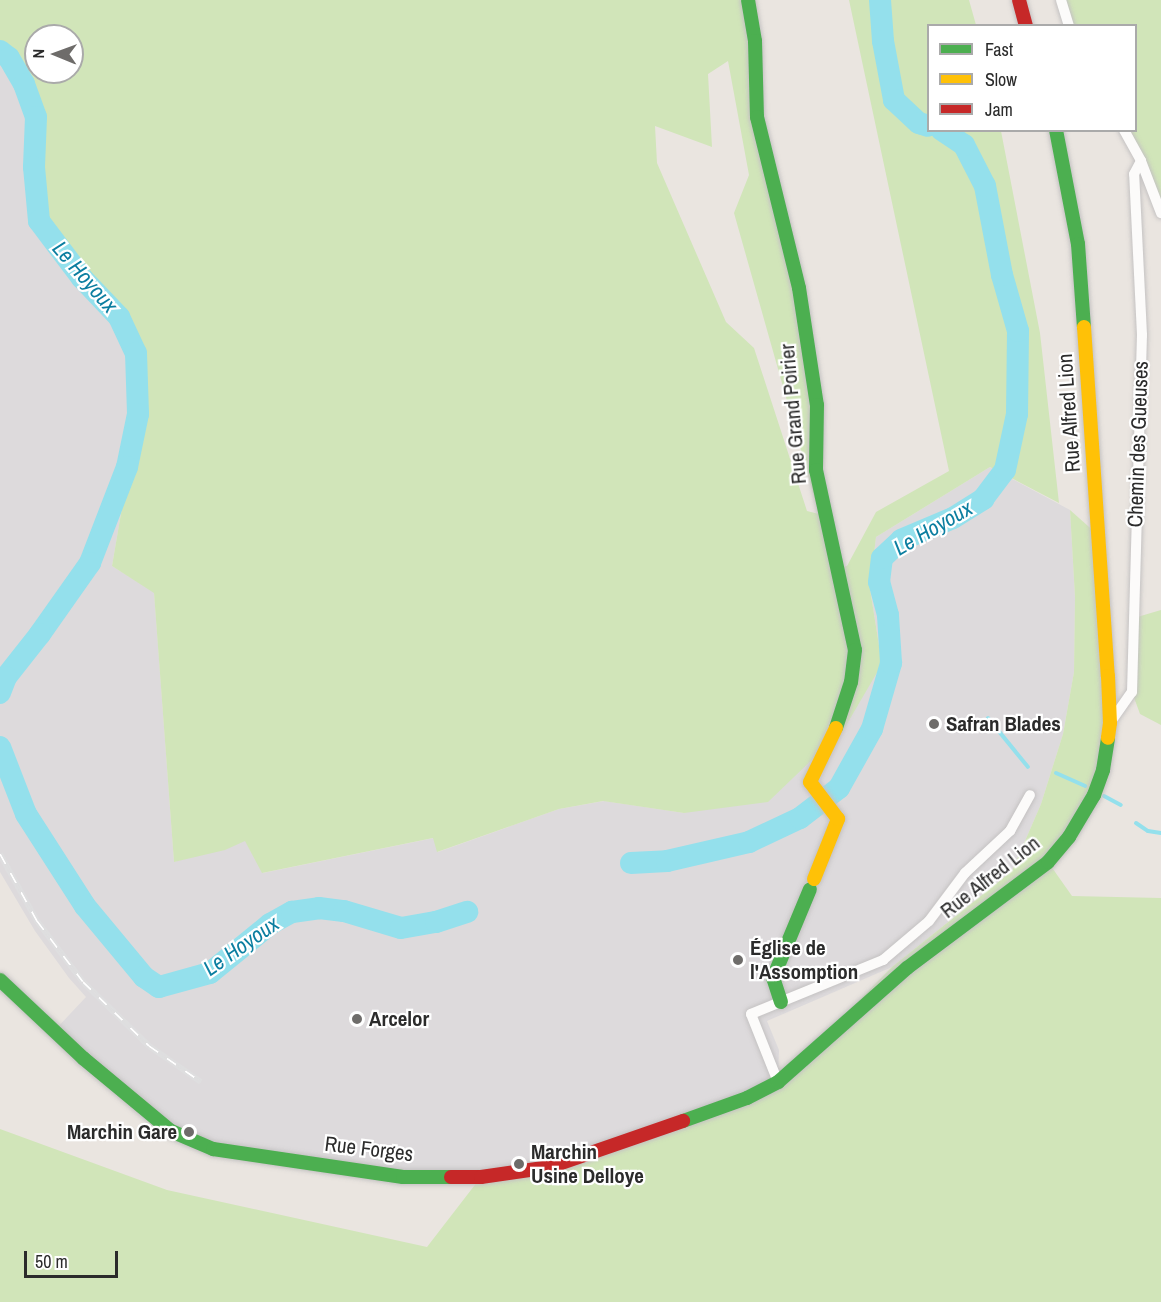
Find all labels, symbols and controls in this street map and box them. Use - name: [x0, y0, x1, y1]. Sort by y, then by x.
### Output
- north arrow: [24, 24, 84, 84]
- legend: [927, 24, 1137, 132]
- text: Fast: [985, 37, 1013, 62]
- text: N: [27, 49, 49, 59]
- text: Slow: [985, 67, 1017, 92]
- text: Jam: [985, 97, 1013, 122]
- water label: Le Hoyoux: [47, 236, 123, 318]
- street label: Rue Grand Poirier: [774, 343, 812, 485]
- street label: Rue Alfred Lion: [1052, 352, 1086, 474]
- street label: Chemin des Gueuses: [1123, 360, 1153, 528]
- water label: Le Hoyoux: [889, 495, 977, 561]
- place label: Safran Blades: [946, 711, 1061, 737]
- marker: Safran Blades: [927, 717, 941, 731]
- street label: Rue Alfred Lion: [935, 830, 1045, 924]
- water label: Le Hoyoux: [198, 910, 284, 982]
- place label: Église de l'Assomption: [750, 935, 858, 985]
- marker: Église de l'Assomption: [731, 953, 745, 967]
- place label: Arcelor: [369, 1006, 429, 1032]
- marker: Arcelor: [350, 1012, 364, 1026]
- place label: Marchin Gare: [67, 1119, 177, 1145]
- marker: Marchin Gare: [182, 1125, 196, 1139]
- street label: Rue Forges: [323, 1131, 415, 1167]
- place label: Marchin Usine Delloye: [531, 1139, 644, 1189]
- marker: Marchin Usine Delloye: [512, 1157, 526, 1171]
- scale bar: [27, 1239, 122, 1277]
- text: 50 m: [35, 1249, 68, 1274]

